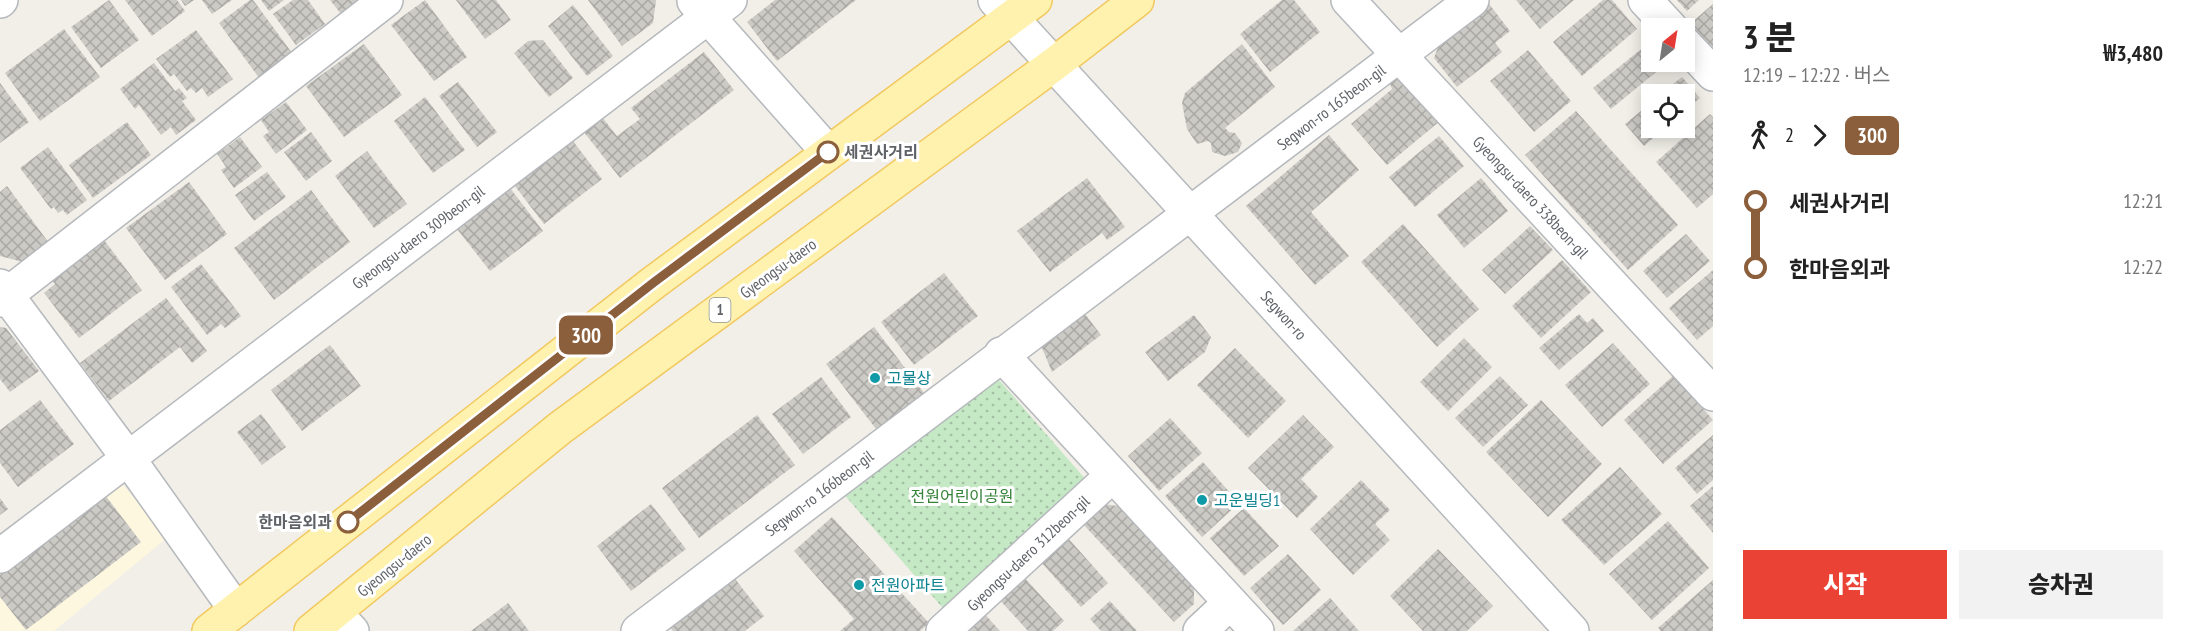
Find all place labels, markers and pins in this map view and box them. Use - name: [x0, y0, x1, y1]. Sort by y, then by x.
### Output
- marker: 세권사거리: [817, 141, 839, 163]
- place label: 세권사거리: [844, 142, 918, 162]
- place label: 고물상: [887, 368, 931, 388]
- marker: 고물상: [868, 371, 882, 385]
- place label: 고운빌딩1: [1214, 490, 1280, 510]
- marker: 고운빌딩1: [1195, 493, 1209, 507]
- marker: 한마음외과: [337, 511, 359, 533]
- place label: 한마음외과: [258, 512, 332, 532]
- place label: 전원아파트: [871, 575, 945, 595]
- marker: 전원아파트: [852, 578, 866, 592]

